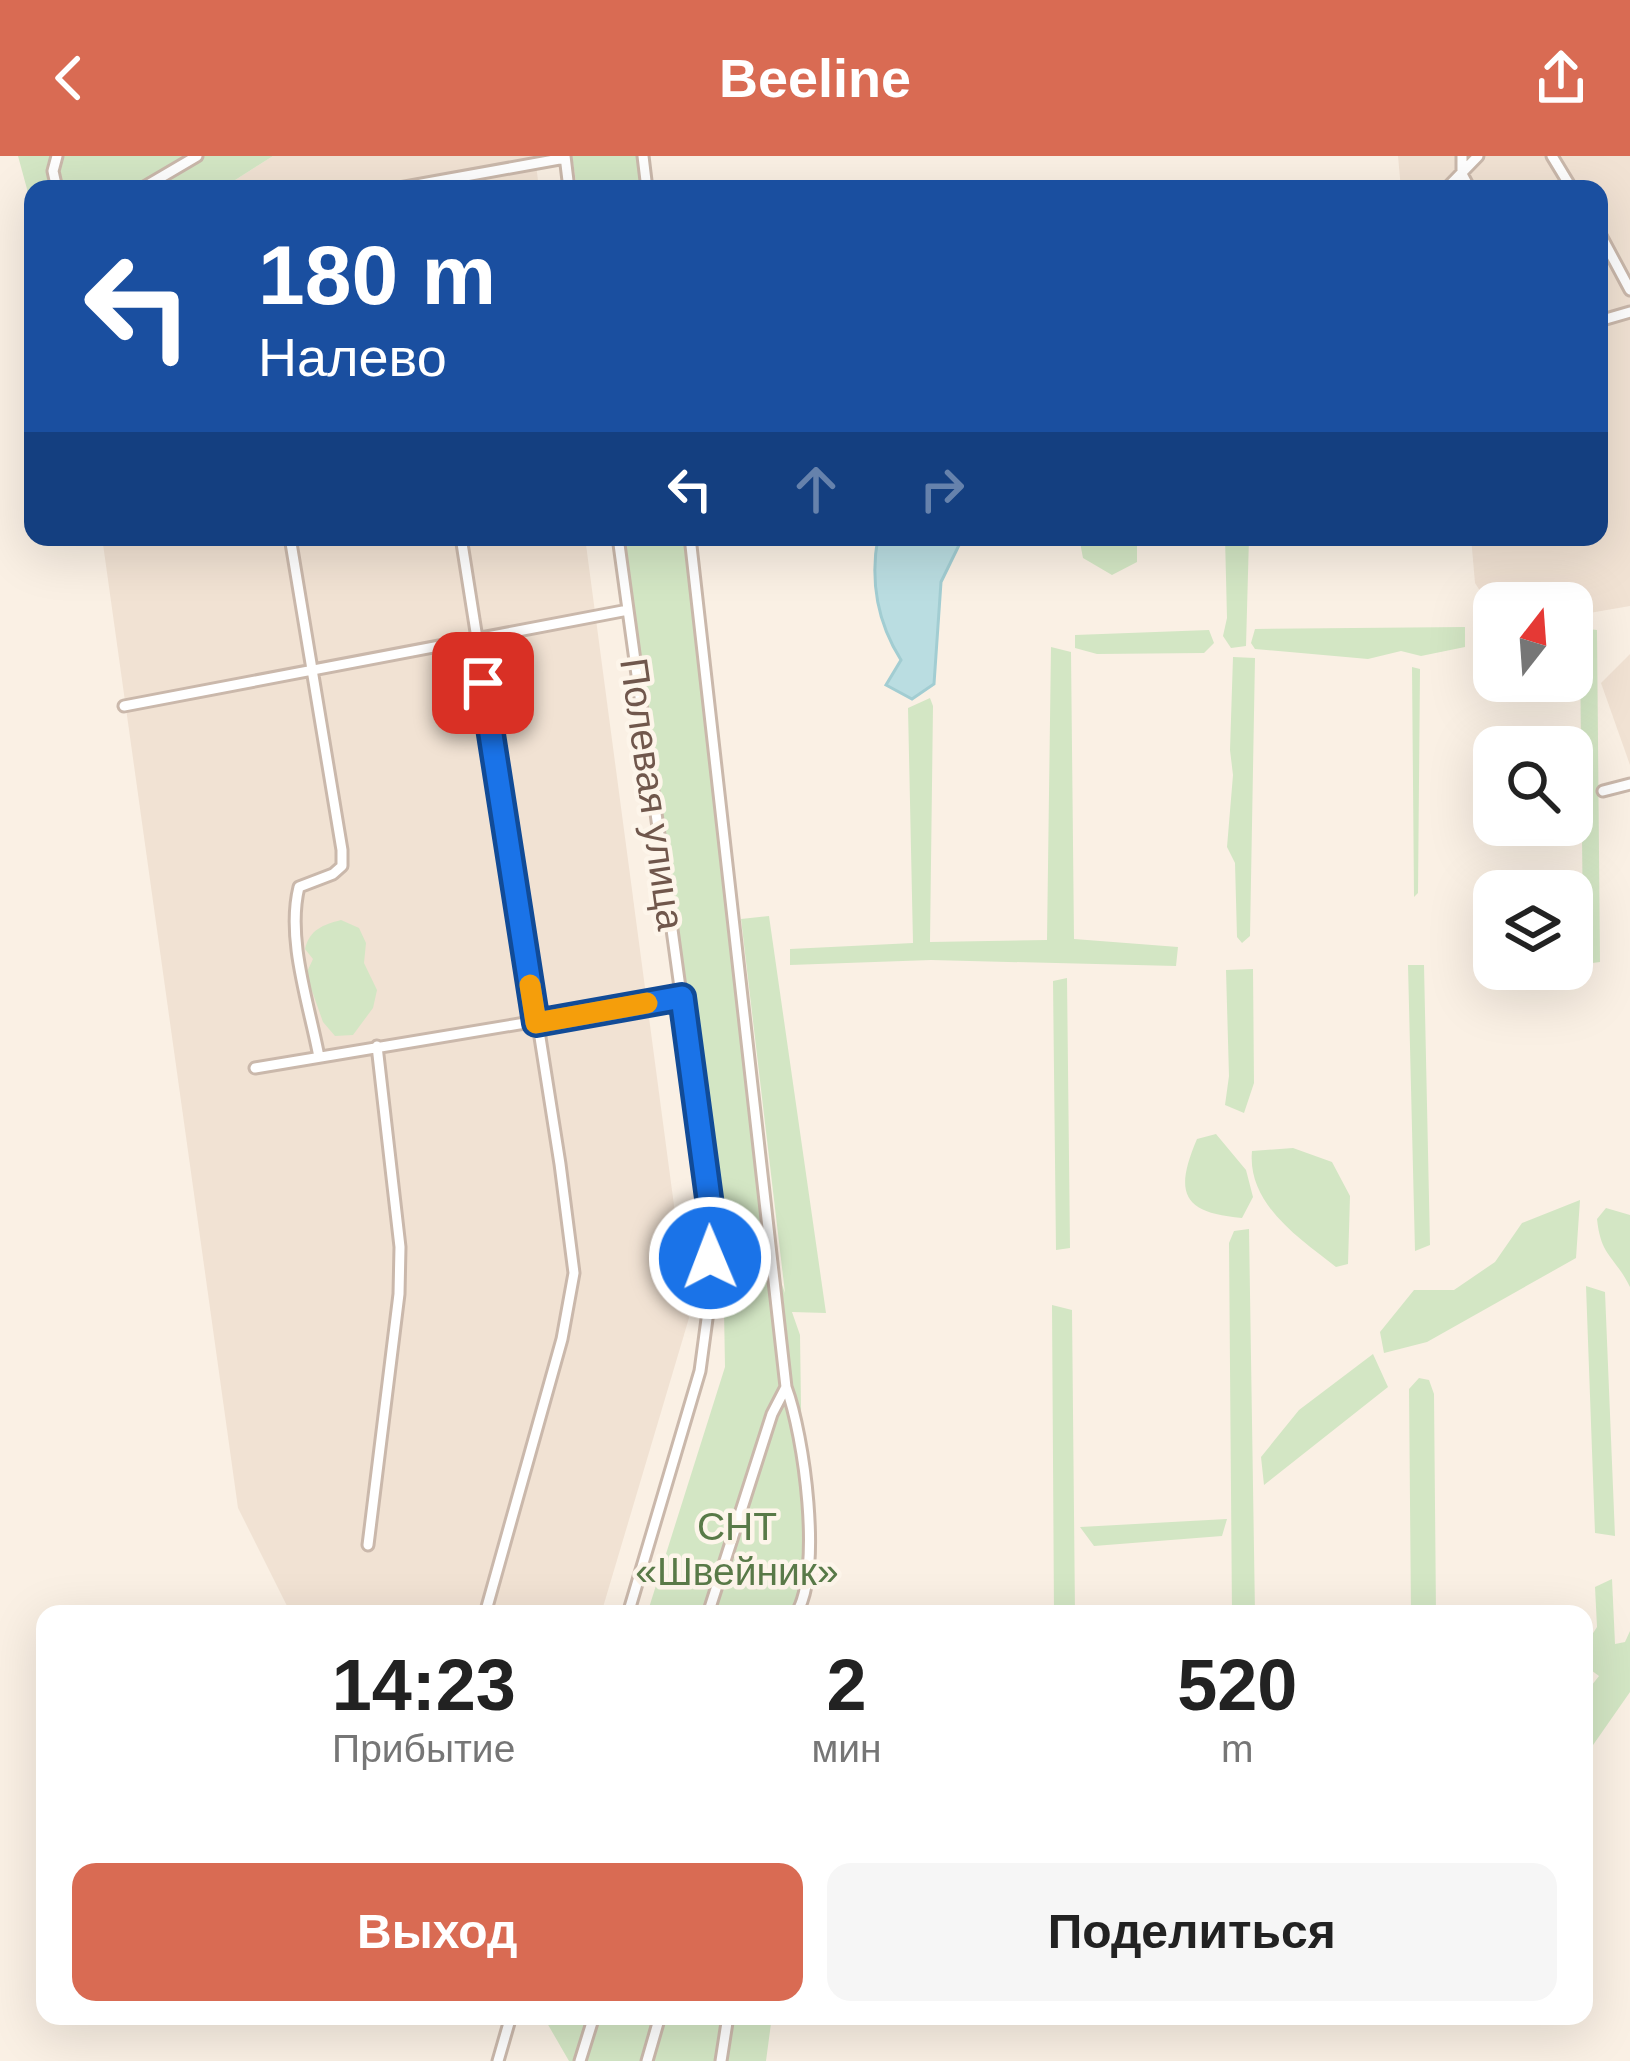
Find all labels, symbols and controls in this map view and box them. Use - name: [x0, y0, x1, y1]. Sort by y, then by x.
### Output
- icon: back: [36, 45, 102, 111]
- icon: share: [1528, 45, 1594, 111]
- text: Beeline: [719, 48, 911, 108]
- icon: left: [60, 228, 216, 384]
- text: 180 m: [258, 228, 496, 322]
- text: Налево: [258, 327, 447, 387]
- icon: left: [657, 456, 723, 522]
- icon: ahead: [783, 456, 849, 522]
- icon: right: [909, 456, 975, 522]
- north arrow: [1473, 582, 1593, 702]
- map controls: [1473, 582, 1593, 990]
- pin: [432, 632, 534, 734]
- icon: arrive: [450, 650, 516, 716]
- street label: Полевая улица: [612, 655, 693, 933]
- button: search: [1473, 726, 1593, 846]
- button: layers: [1473, 870, 1593, 990]
- position arrow: [647, 1195, 773, 1321]
- park label: СНТ «Швейник»: [635, 1505, 839, 1593]
- text: 14:23: [332, 1645, 516, 1725]
- text: 2: [826, 1645, 867, 1725]
- text: 520: [1177, 1645, 1297, 1725]
- text: Прибытие: [332, 1727, 515, 1770]
- text: мин: [811, 1727, 882, 1770]
- text: m: [1221, 1727, 1254, 1770]
- button: Выход: [72, 1863, 803, 2001]
- button: Поделиться: [827, 1863, 1557, 2001]

